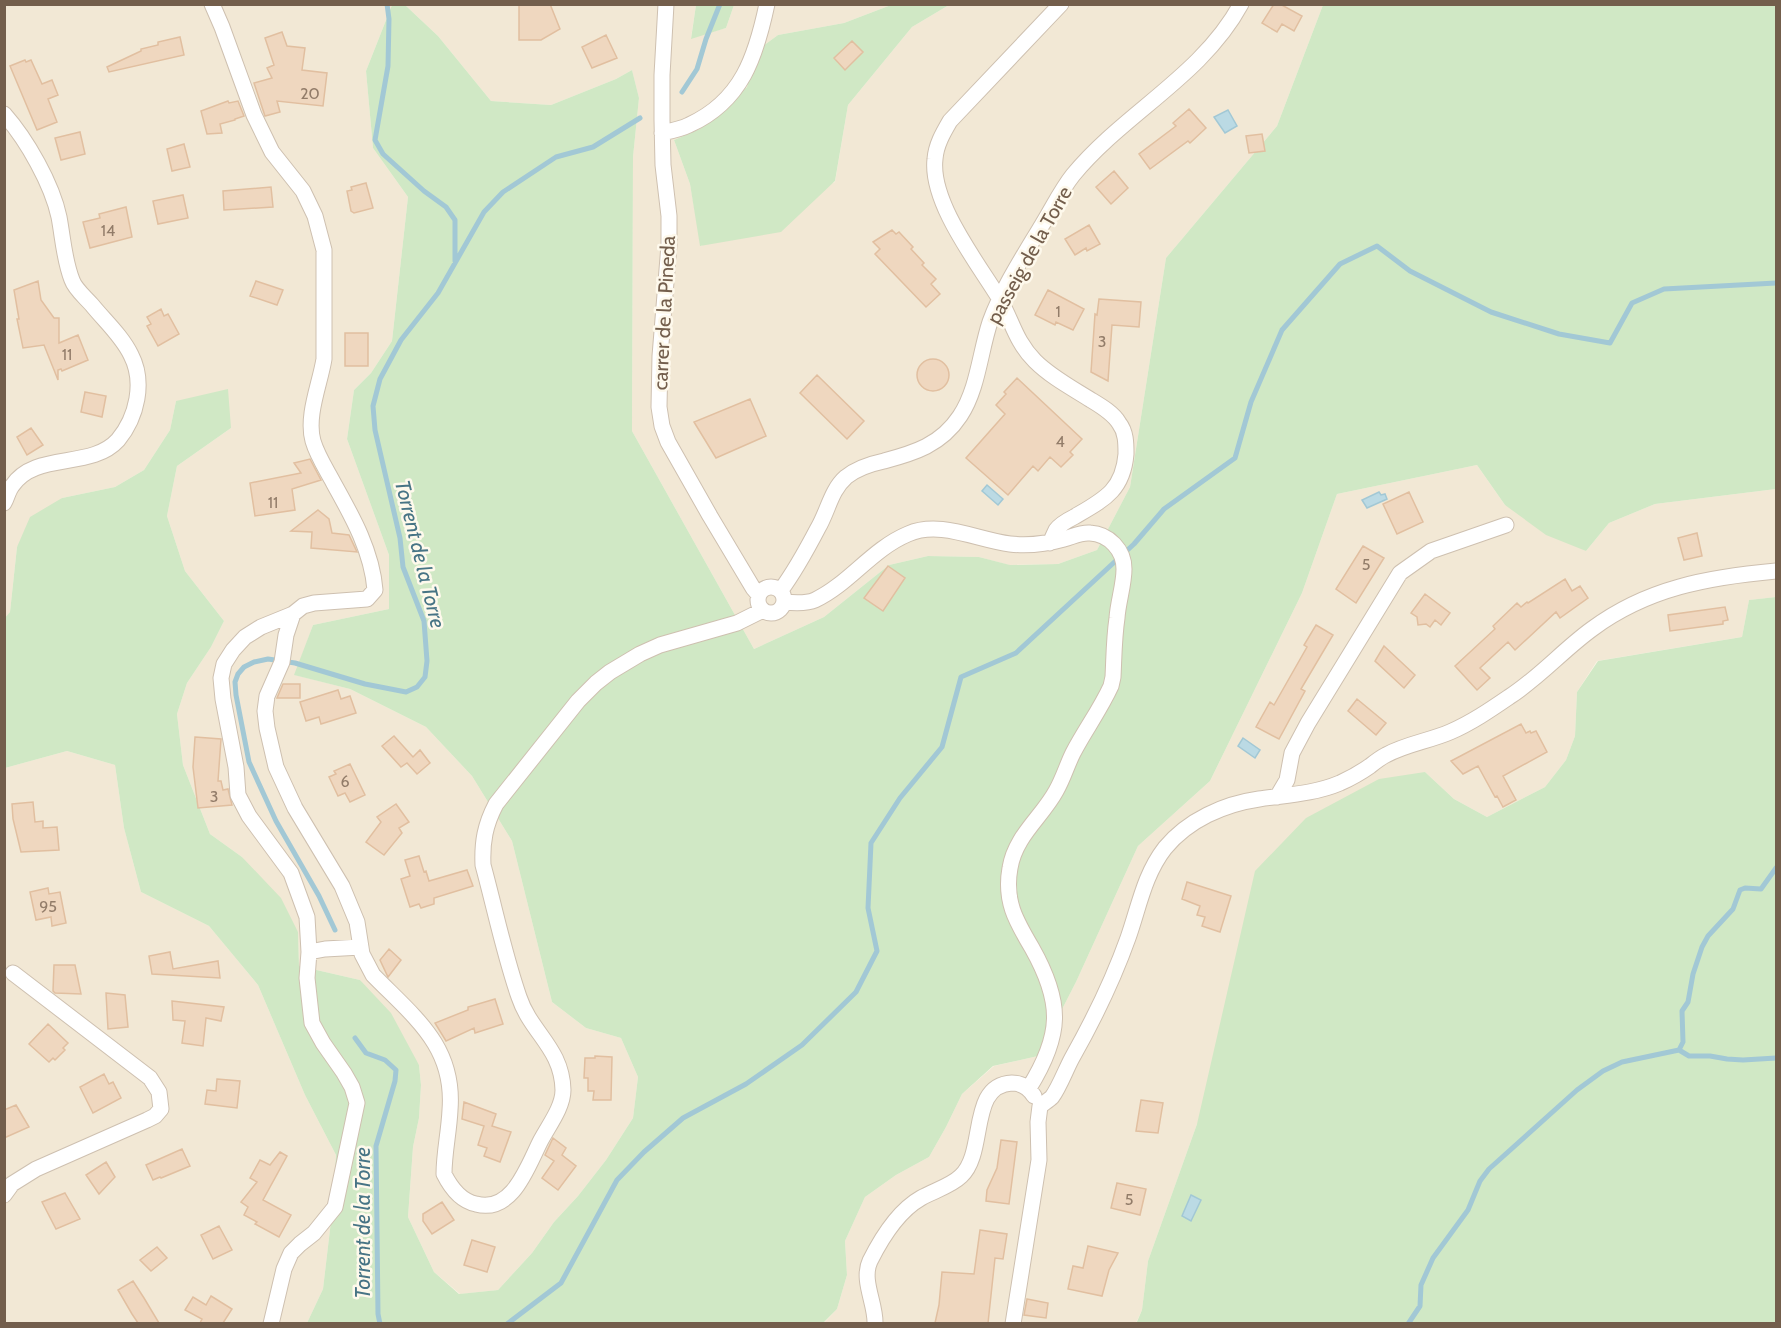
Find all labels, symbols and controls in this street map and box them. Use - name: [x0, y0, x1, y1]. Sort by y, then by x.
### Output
- house number: 20: [300, 84, 320, 103]
- street label: passeig de la Torre: [981, 182, 1077, 328]
- house number: 14: [101, 221, 115, 240]
- street label: carrer de la Pineda: [648, 235, 680, 391]
- house number: 1: [1055, 302, 1061, 321]
- house number: 3: [1098, 332, 1106, 351]
- house number: 11: [62, 345, 72, 364]
- house number: 4: [1055, 432, 1065, 451]
- water label: Torrent de la Torre: [390, 477, 451, 631]
- house number: 11: [268, 493, 278, 512]
- house number: 5: [1362, 555, 1370, 574]
- house number: 6: [340, 772, 350, 791]
- house number: 3: [210, 787, 218, 806]
- house number: 95: [39, 897, 57, 916]
- water label: Torrent de la Torre: [350, 1147, 375, 1299]
- house number: 5: [1125, 1190, 1133, 1209]

